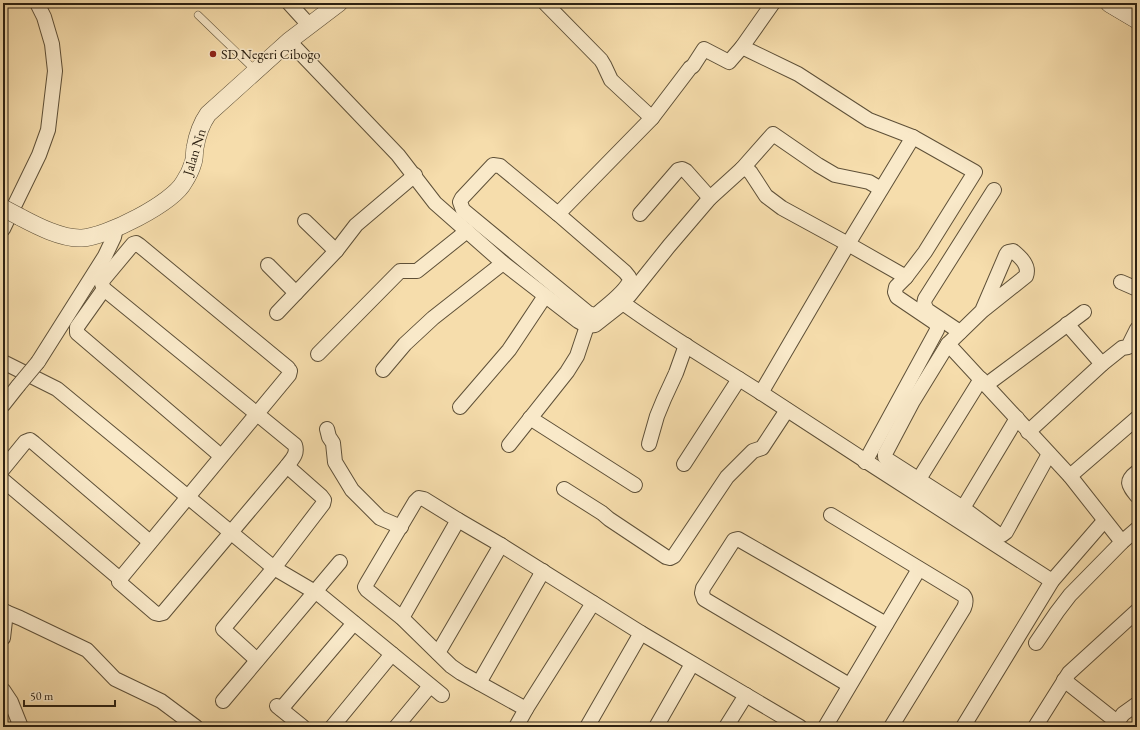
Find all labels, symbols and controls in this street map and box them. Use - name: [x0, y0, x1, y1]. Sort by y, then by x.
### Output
- place label: SD Negeri Cibogo: [221, 45, 320, 63]
- marker: SD Negeri Cibogo: [208, 49, 218, 59]
- street label: Jalan Nn: [178, 126, 210, 179]
- scale bar: [24, 682, 115, 708]
- text: 50 m: [30, 688, 54, 704]

